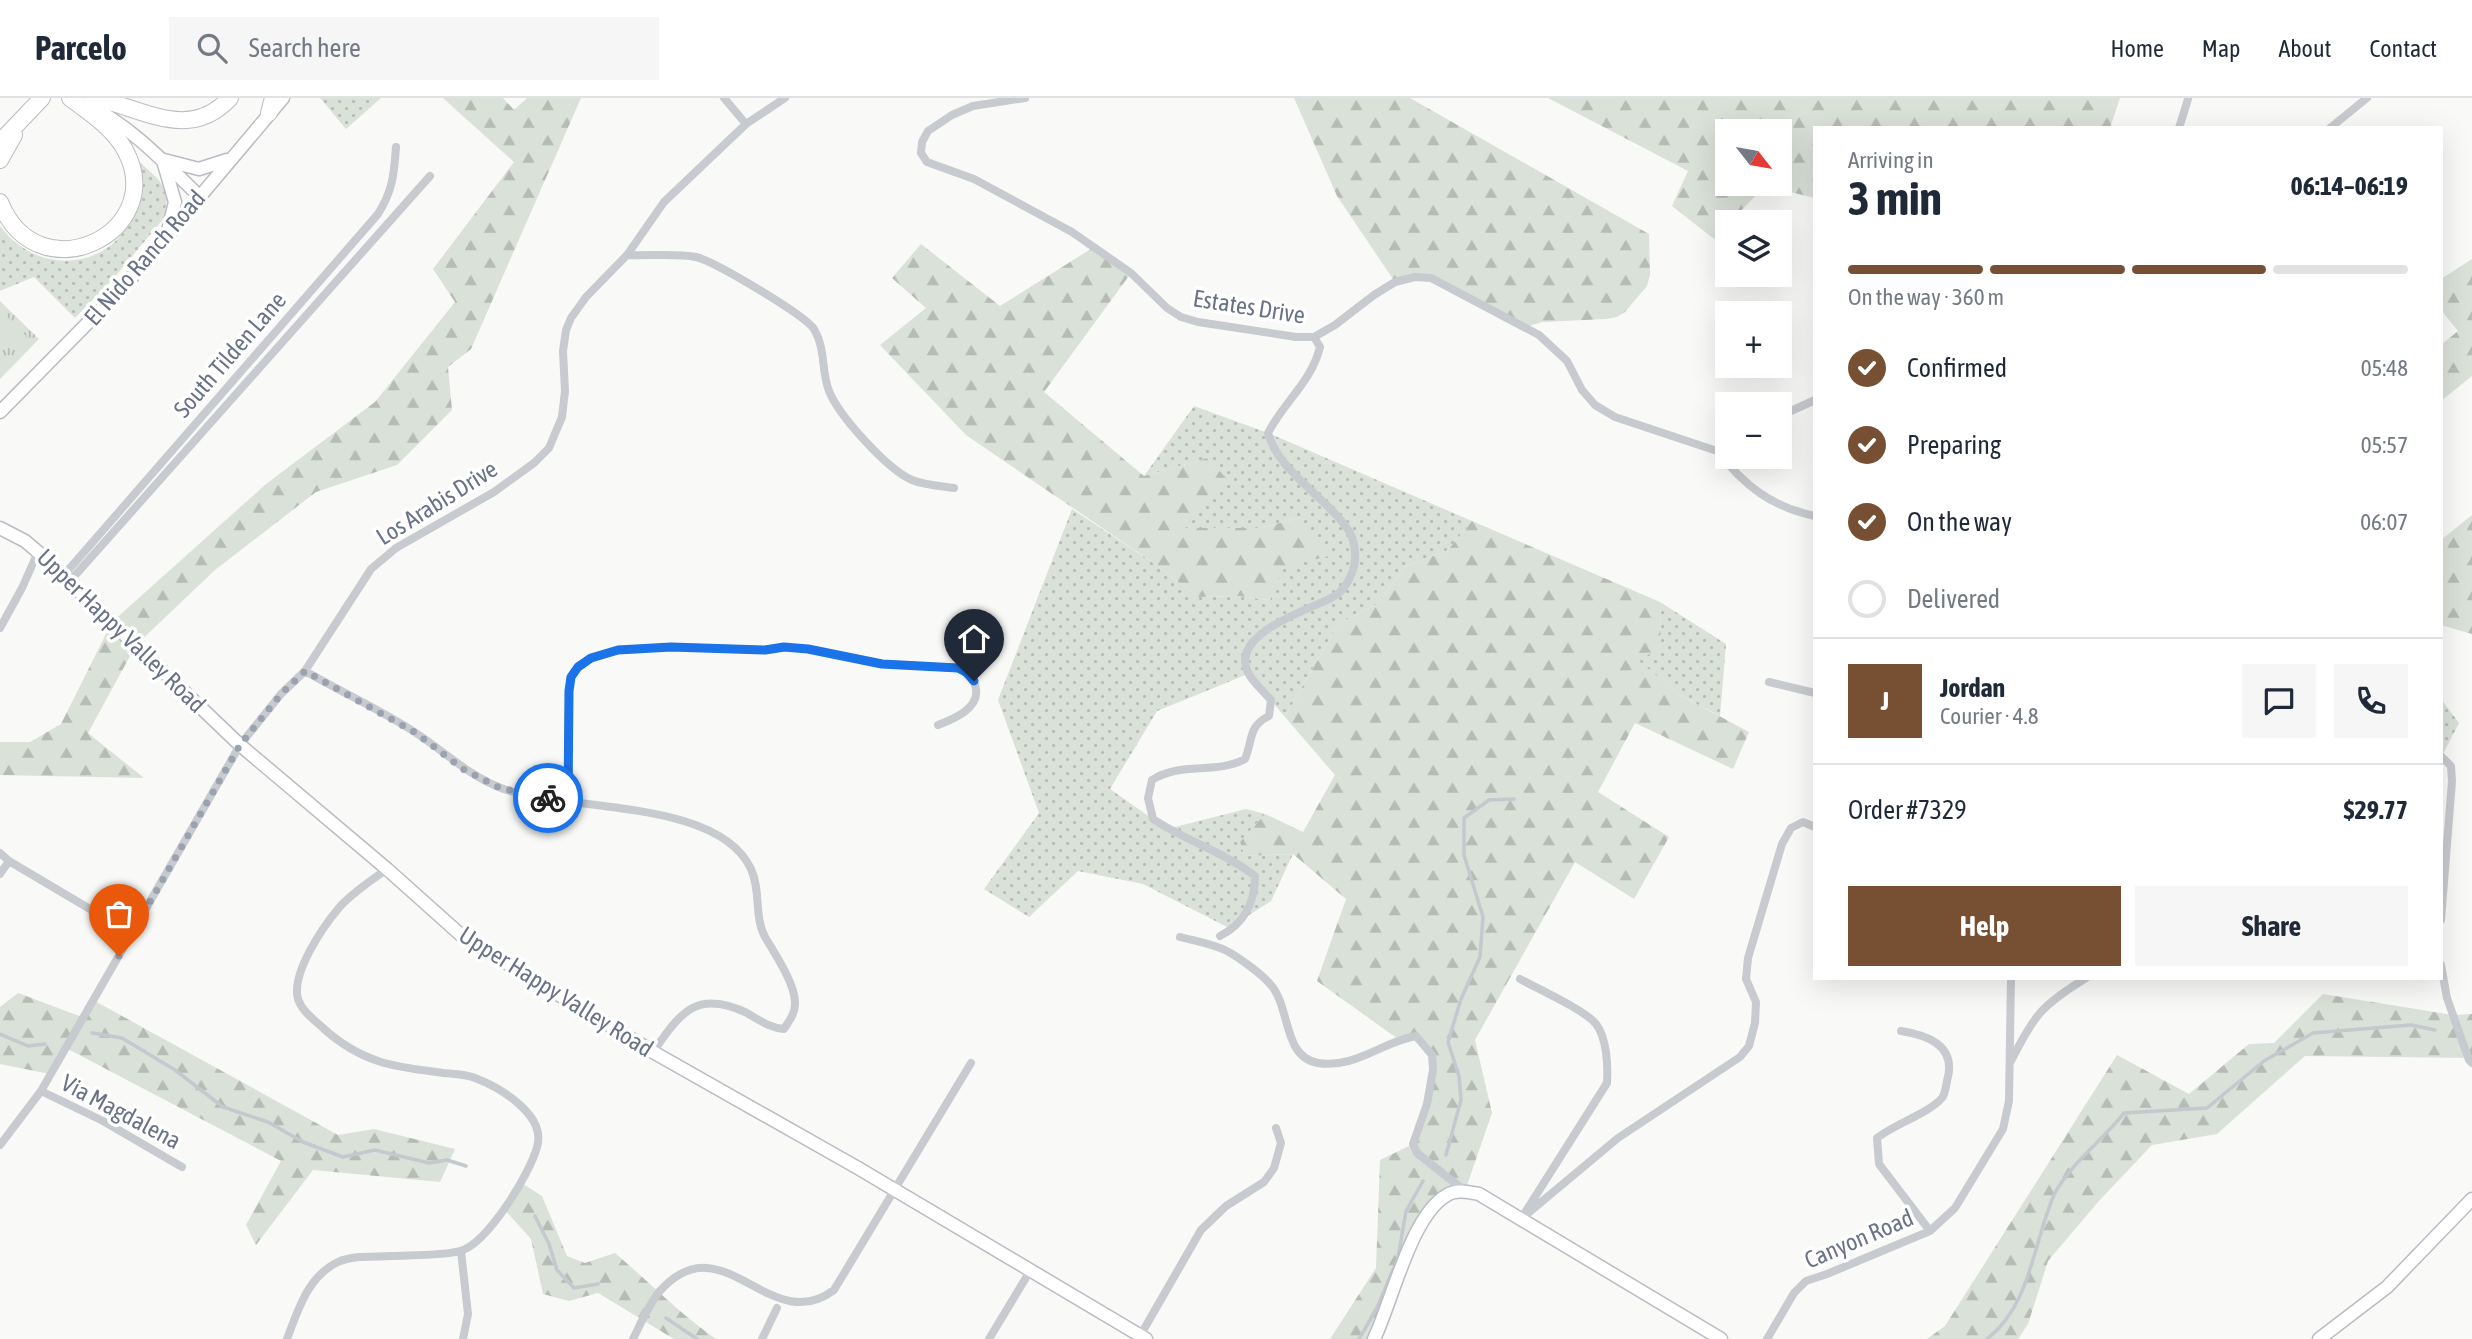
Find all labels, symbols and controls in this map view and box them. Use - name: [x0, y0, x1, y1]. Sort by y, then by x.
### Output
- search box: [169, 17, 659, 80]
- text: Parcelo: [35, 29, 127, 67]
- icon: search: [193, 29, 231, 67]
- text: Search here: [249, 33, 361, 63]
- text: Home: [2110, 35, 2164, 62]
- text: Map: [2202, 35, 2240, 62]
- text: About: [2278, 35, 2331, 62]
- text: Contact: [2369, 35, 2437, 62]
- north arrow: [1715, 119, 1792, 196]
- map controls: [1715, 119, 1792, 469]
- text: Arriving in: [1848, 147, 1934, 173]
- text: 06:14–06:19: [2291, 171, 2408, 201]
- text: 3 min: [1848, 172, 1942, 225]
- street label: El Nido Ranch Road: [79, 185, 211, 331]
- button: layers: [1715, 210, 1792, 287]
- street label: Estates Drive: [1191, 284, 1307, 329]
- text: On the way · 360 m: [1848, 284, 2004, 310]
- street label: South Tilden Lane: [168, 287, 291, 423]
- button: +: [1715, 301, 1792, 378]
- icon: check: [1848, 349, 1886, 387]
- text: Confirmed: [1907, 353, 2007, 383]
- text: 05:48: [2361, 355, 2408, 381]
- button: −: [1715, 392, 1792, 469]
- icon: check: [1848, 426, 1886, 464]
- text: Preparing: [1907, 430, 2001, 460]
- text: 05:57: [2361, 432, 2408, 458]
- street label: Los Arabis Drive: [371, 455, 502, 550]
- icon: check: [1848, 503, 1886, 541]
- text: On the way: [1907, 507, 2012, 537]
- text: 06:07: [2360, 509, 2408, 535]
- street label: Upper Happy Valley Road: [32, 543, 211, 718]
- text: Delivered: [1907, 584, 2000, 614]
- pin: [944, 609, 1004, 681]
- icon: home: [955, 620, 993, 658]
- button: chat: [2242, 664, 2316, 738]
- button: phone: [2334, 664, 2408, 738]
- text: Jordan: [1940, 673, 2005, 703]
- text: J: [1881, 686, 1889, 716]
- text: Courier · 4.8: [1940, 703, 2039, 729]
- courier: [513, 763, 583, 833]
- icon: bike: [529, 779, 567, 817]
- text: Order #7329: [1848, 795, 1967, 825]
- text: $29.77: [2344, 795, 2408, 825]
- pin: [89, 884, 149, 956]
- button: Help: [1848, 886, 2121, 966]
- button: Share: [2135, 886, 2408, 966]
- icon: bag: [100, 895, 138, 933]
- street label: Upper Happy Valley Road: [454, 921, 658, 1062]
- street label: Via Magdalena: [57, 1069, 185, 1154]
- street label: Canyon Road: [1800, 1204, 1917, 1273]

